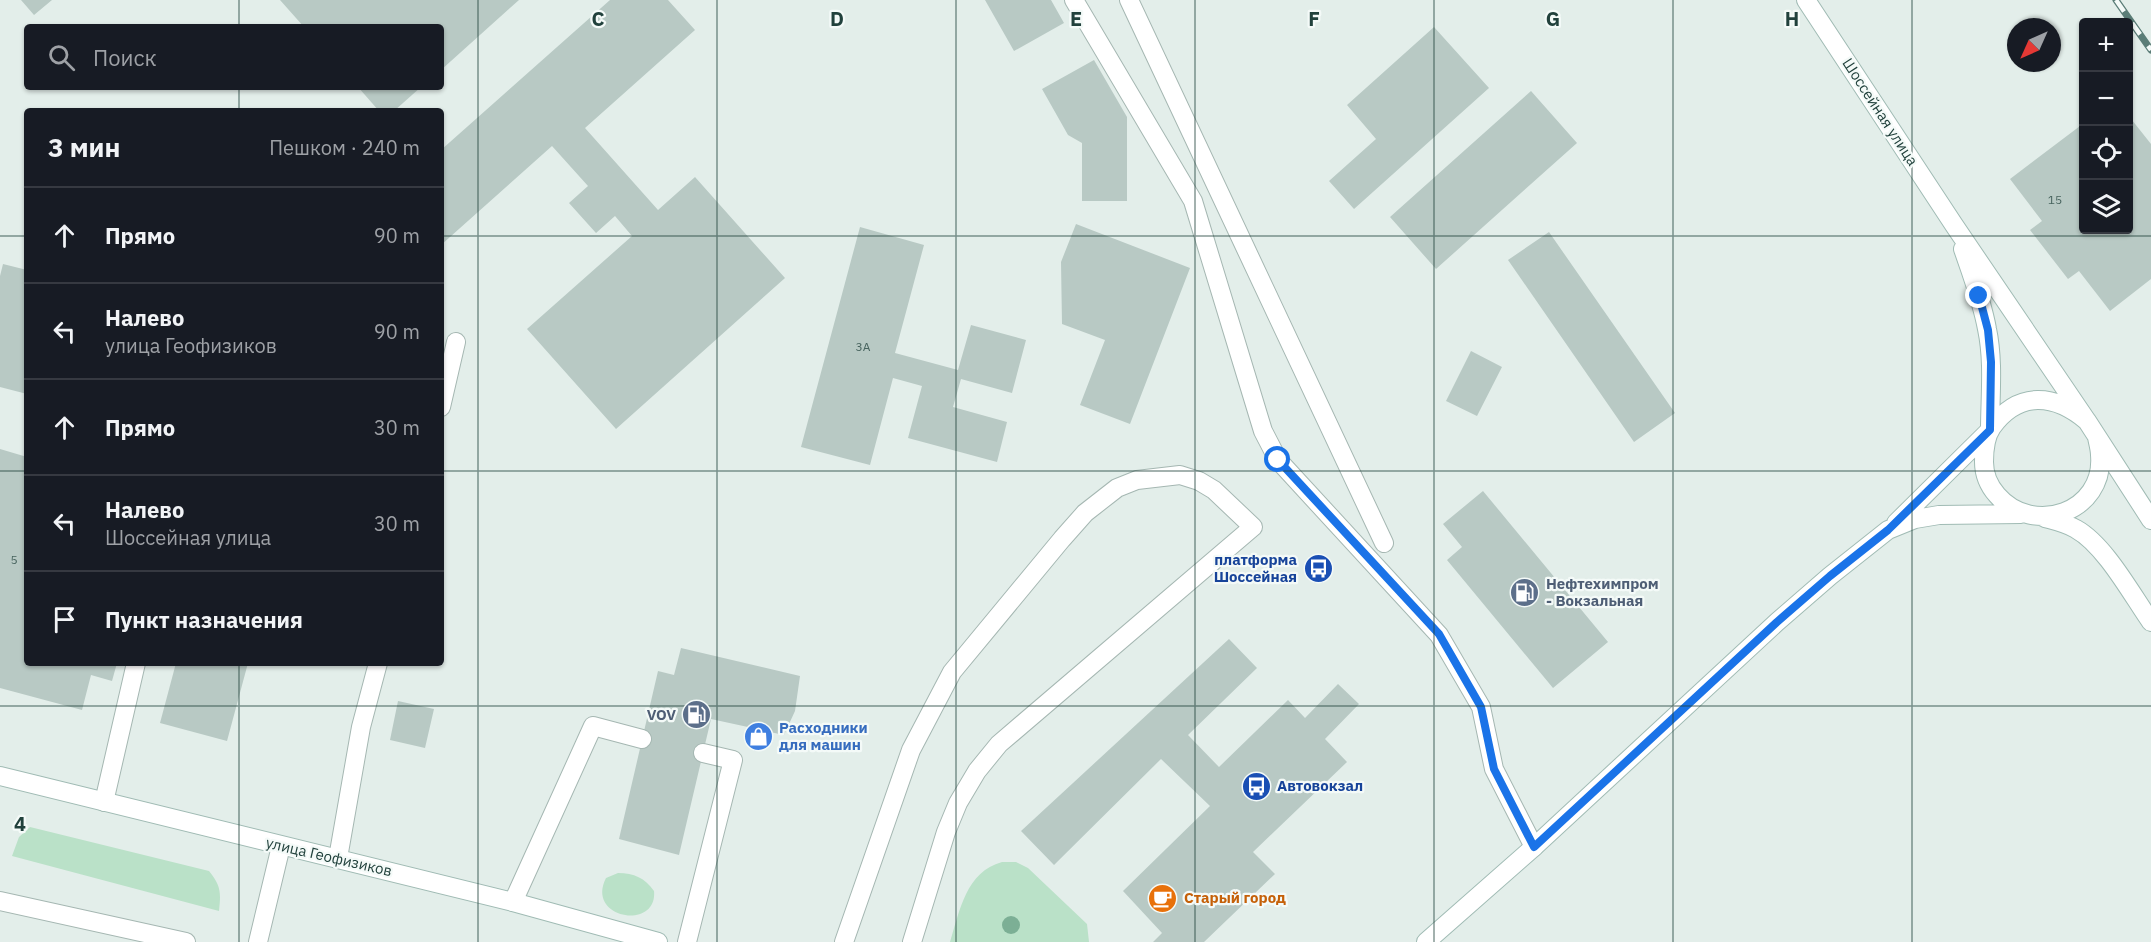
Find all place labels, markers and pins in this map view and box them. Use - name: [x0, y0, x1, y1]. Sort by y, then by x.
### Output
- place label: платформа Шоссейная: [1214, 550, 1297, 586]
- bus stop icon: платформа Шоссейная: [1302, 553, 1334, 585]
- place label: Нефтехимпром - Вокзальная: [1546, 574, 1659, 610]
- fuel station icon: Нефтехимпром - Вокзальная: [1509, 577, 1541, 609]
- fuel station icon: VOV: [681, 699, 713, 731]
- place label: VOV: [647, 705, 676, 724]
- place label: Расходники для машин: [779, 718, 868, 754]
- shop icon: Расходники для машин: [742, 721, 774, 753]
- bus stop icon: Автовокзал: [1240, 770, 1272, 802]
- place label: Автовокзал: [1277, 776, 1363, 795]
- cafe icon: Старый город: [1147, 882, 1179, 914]
- place label: Старый город: [1184, 888, 1286, 907]

